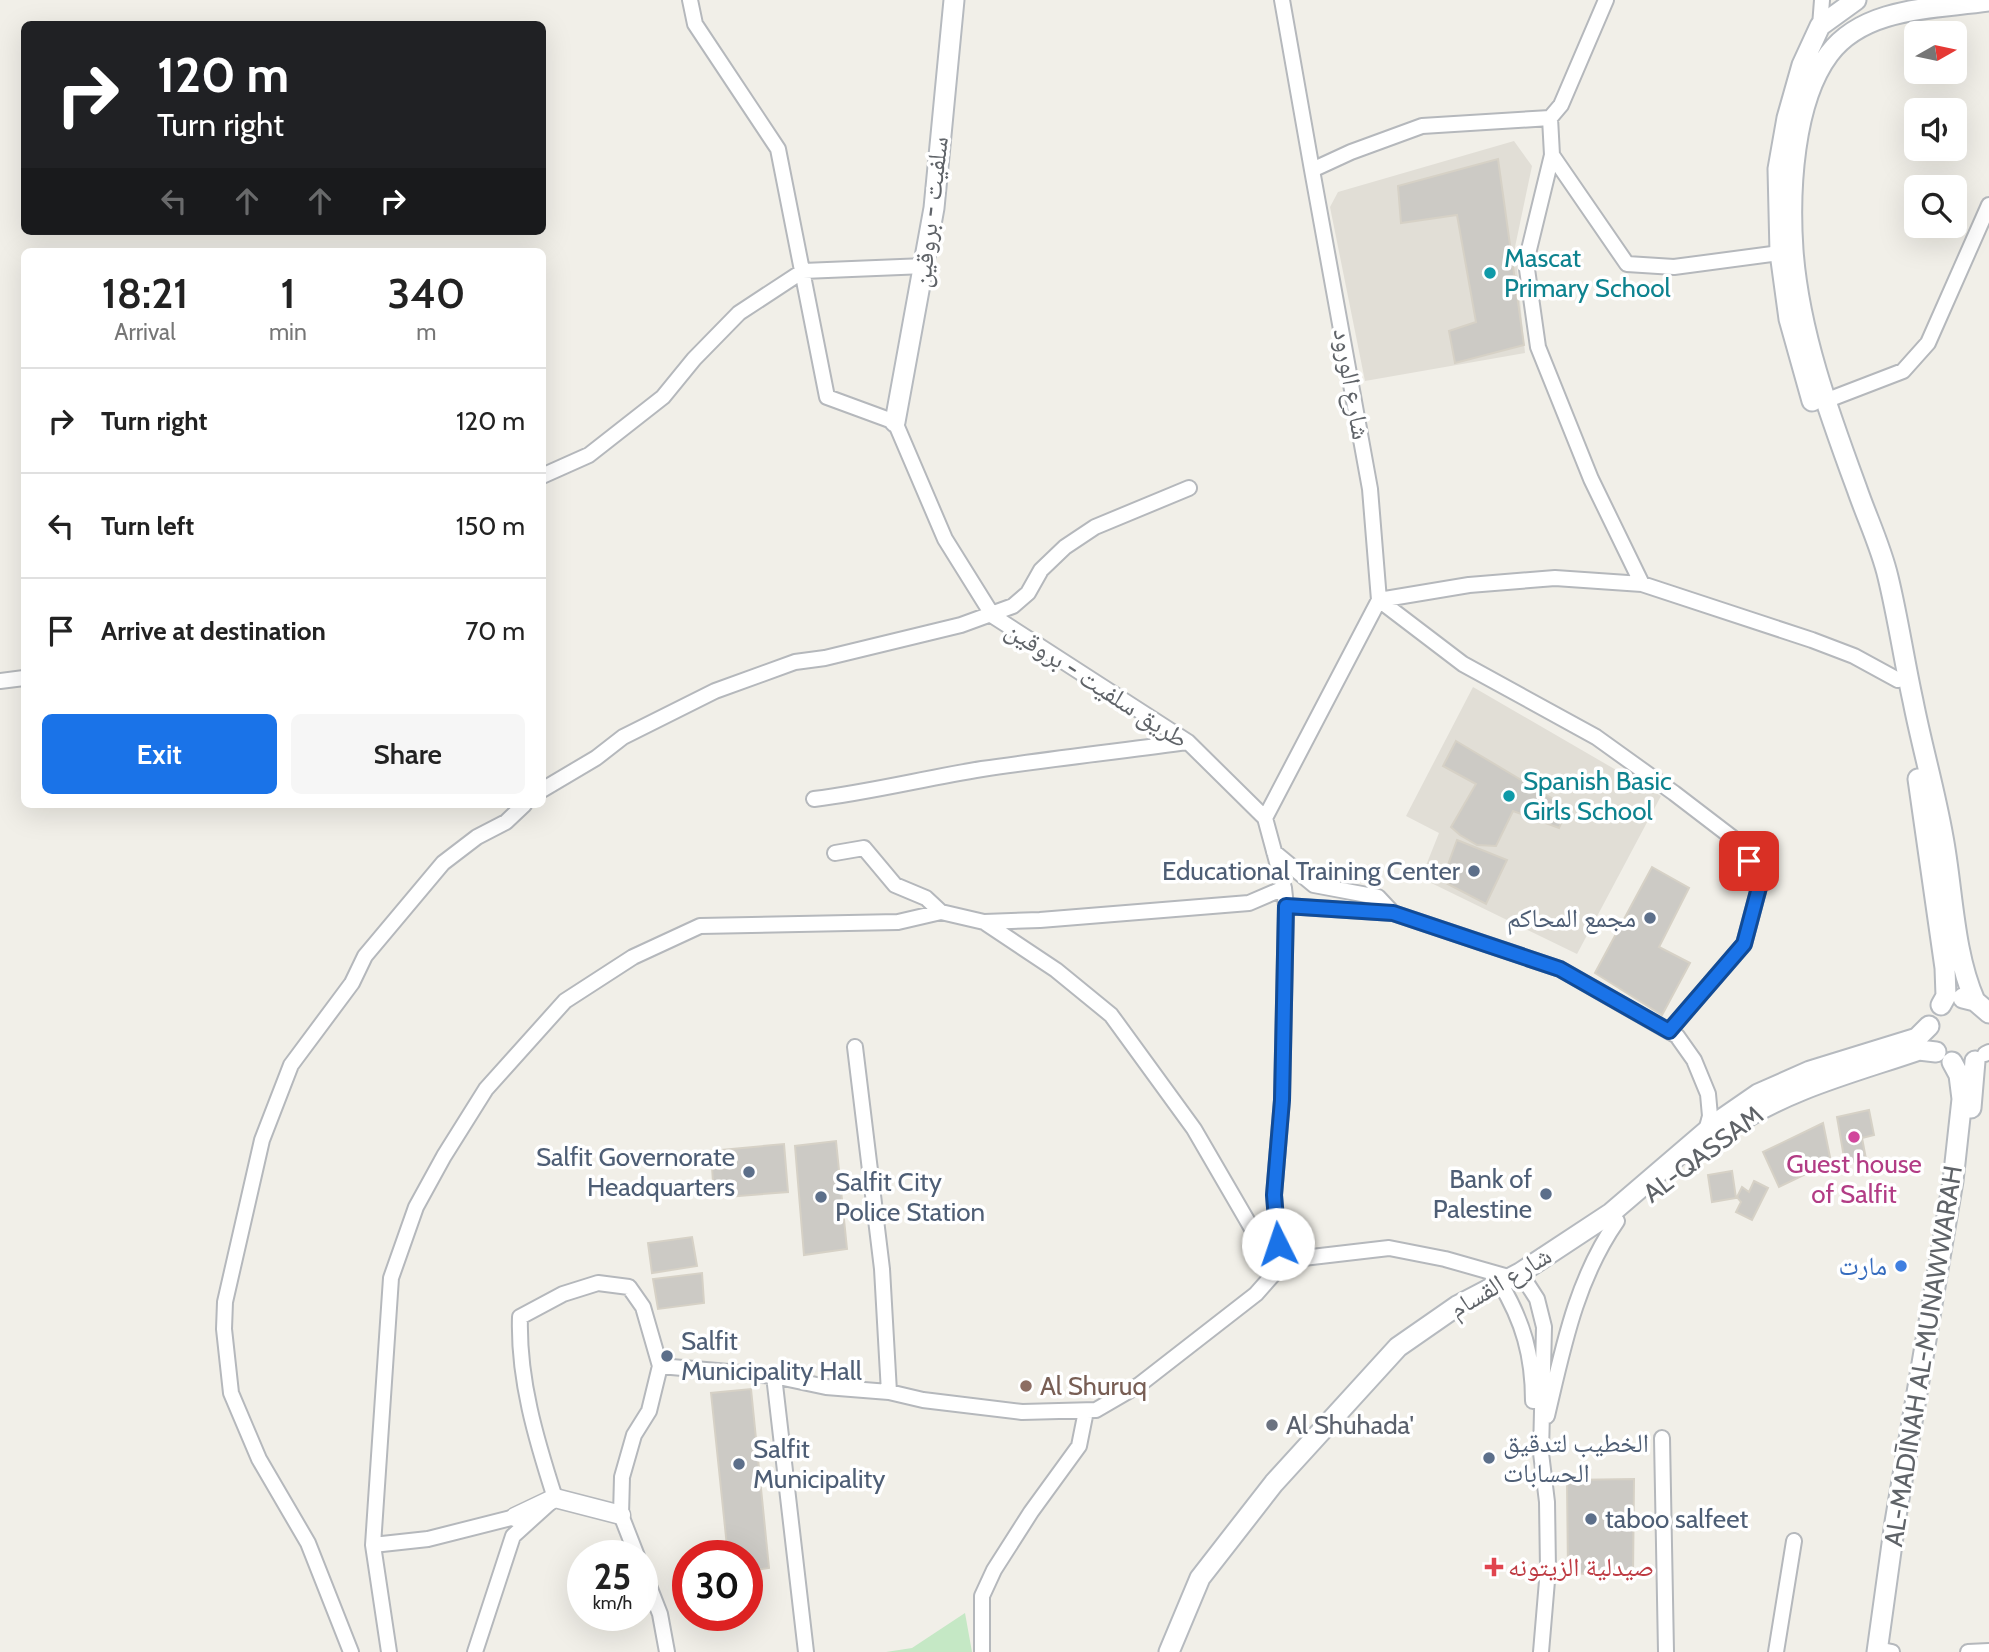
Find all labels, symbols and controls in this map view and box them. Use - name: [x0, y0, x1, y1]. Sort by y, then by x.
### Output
- north arrow: [1904, 21, 1967, 84]
- map controls: [1904, 21, 1967, 238]
- text: 120 m: [157, 45, 289, 104]
- icon: right: [42, 49, 133, 140]
- button: sound: [1904, 98, 1967, 161]
- text: Turn right: [157, 105, 284, 144]
- street label: سلفيت - بروقين: [905, 135, 955, 289]
- button: search: [1904, 175, 1967, 238]
- icon: left: [155, 182, 193, 220]
- icon: ahead: [228, 182, 266, 220]
- icon: ahead: [301, 182, 339, 220]
- icon: right: [374, 182, 412, 220]
- place label: Mascat Primary School: [1504, 242, 1671, 304]
- marker: Mascat Primary School: [1482, 265, 1498, 281]
- text: 18:21: [102, 267, 188, 319]
- text: 1: [280, 267, 295, 319]
- text: 340: [388, 267, 465, 319]
- text: Arrival: [114, 318, 176, 346]
- text: min: [269, 318, 307, 346]
- text: m: [416, 318, 436, 346]
- street label: شارع الورود: [1327, 326, 1377, 442]
- icon: right: [42, 402, 80, 440]
- text: Turn right: [101, 405, 207, 437]
- text: 120 m: [456, 405, 525, 437]
- icon: left: [42, 507, 80, 545]
- text: Turn left: [101, 510, 194, 542]
- text: 150 m: [456, 510, 525, 542]
- icon: arrive: [42, 612, 80, 650]
- street label: طريق سلفيت - بروقين: [1000, 613, 1194, 755]
- text: Arrive at destination: [101, 615, 326, 647]
- text: 70 m: [465, 615, 525, 647]
- button: Exit: [42, 714, 277, 794]
- button: Share: [291, 714, 525, 794]
- place label: Spanish Basic Girls School: [1523, 765, 1672, 827]
- marker: Spanish Basic Girls School: [1501, 788, 1517, 804]
- pin: [1719, 831, 1779, 891]
- icon: arrive: [1730, 842, 1768, 880]
- place label: Educational Training Center: [1162, 855, 1461, 887]
- marker: Educational Training Center: [1466, 863, 1482, 879]
- place label: مجمع المحاكم: [1507, 902, 1636, 935]
- marker: مجمع المحاكم: [1642, 910, 1658, 926]
- street label: AL-QASSAM: [1637, 1099, 1769, 1209]
- marker: Guest house of Salfit: [1846, 1129, 1862, 1145]
- place label: Salfit Governorate Headquarters: [536, 1141, 735, 1203]
- place label: Guest house of Salfit: [1786, 1148, 1922, 1210]
- place label: Bank of Palestine: [1433, 1163, 1532, 1225]
- street label: AL-MADĪNAH AL-MUNAWWARAH: [1877, 1163, 1969, 1549]
- marker: Salfit Governorate Headquarters: [741, 1164, 757, 1180]
- place label: Salfit City Police Station: [835, 1166, 985, 1228]
- marker: Bank of Palestine: [1538, 1186, 1554, 1202]
- marker: Salfit City Police Station: [813, 1189, 829, 1205]
- position arrow: [1241, 1207, 1315, 1281]
- street label: شارع القسام: [1443, 1239, 1558, 1327]
- place label: مارت: [1838, 1250, 1887, 1282]
- marker: مارت: [1893, 1258, 1909, 1274]
- place label: Salfit Municipality Hall: [681, 1325, 862, 1387]
- marker: Salfit Municipality Hall: [659, 1348, 675, 1364]
- place label: Al Shuruq: [1040, 1370, 1147, 1402]
- marker: Al Shuruq: [1018, 1378, 1034, 1394]
- place label: Al Shuhada': [1286, 1409, 1414, 1441]
- marker: Al Shuhada': [1264, 1417, 1280, 1433]
- place label: الخطيب لتدقيق الحسابات: [1503, 1427, 1649, 1489]
- place label: Salfit Municipality: [753, 1433, 885, 1495]
- marker: الخطيب لتدقيق الحسابات: [1481, 1450, 1497, 1466]
- marker: Salfit Municipality: [731, 1456, 747, 1472]
- place label: taboo salfeet: [1605, 1503, 1748, 1535]
- marker: taboo salfeet: [1583, 1511, 1599, 1527]
- speed limit sign: 30: [672, 1540, 763, 1631]
- place label: صيدلية الزيتونه: [1508, 1551, 1654, 1583]
- text: 25: [594, 1555, 631, 1598]
- marker: صيدلية الزيتونه: [1486, 1559, 1502, 1575]
- text: km/h: [593, 1592, 632, 1614]

